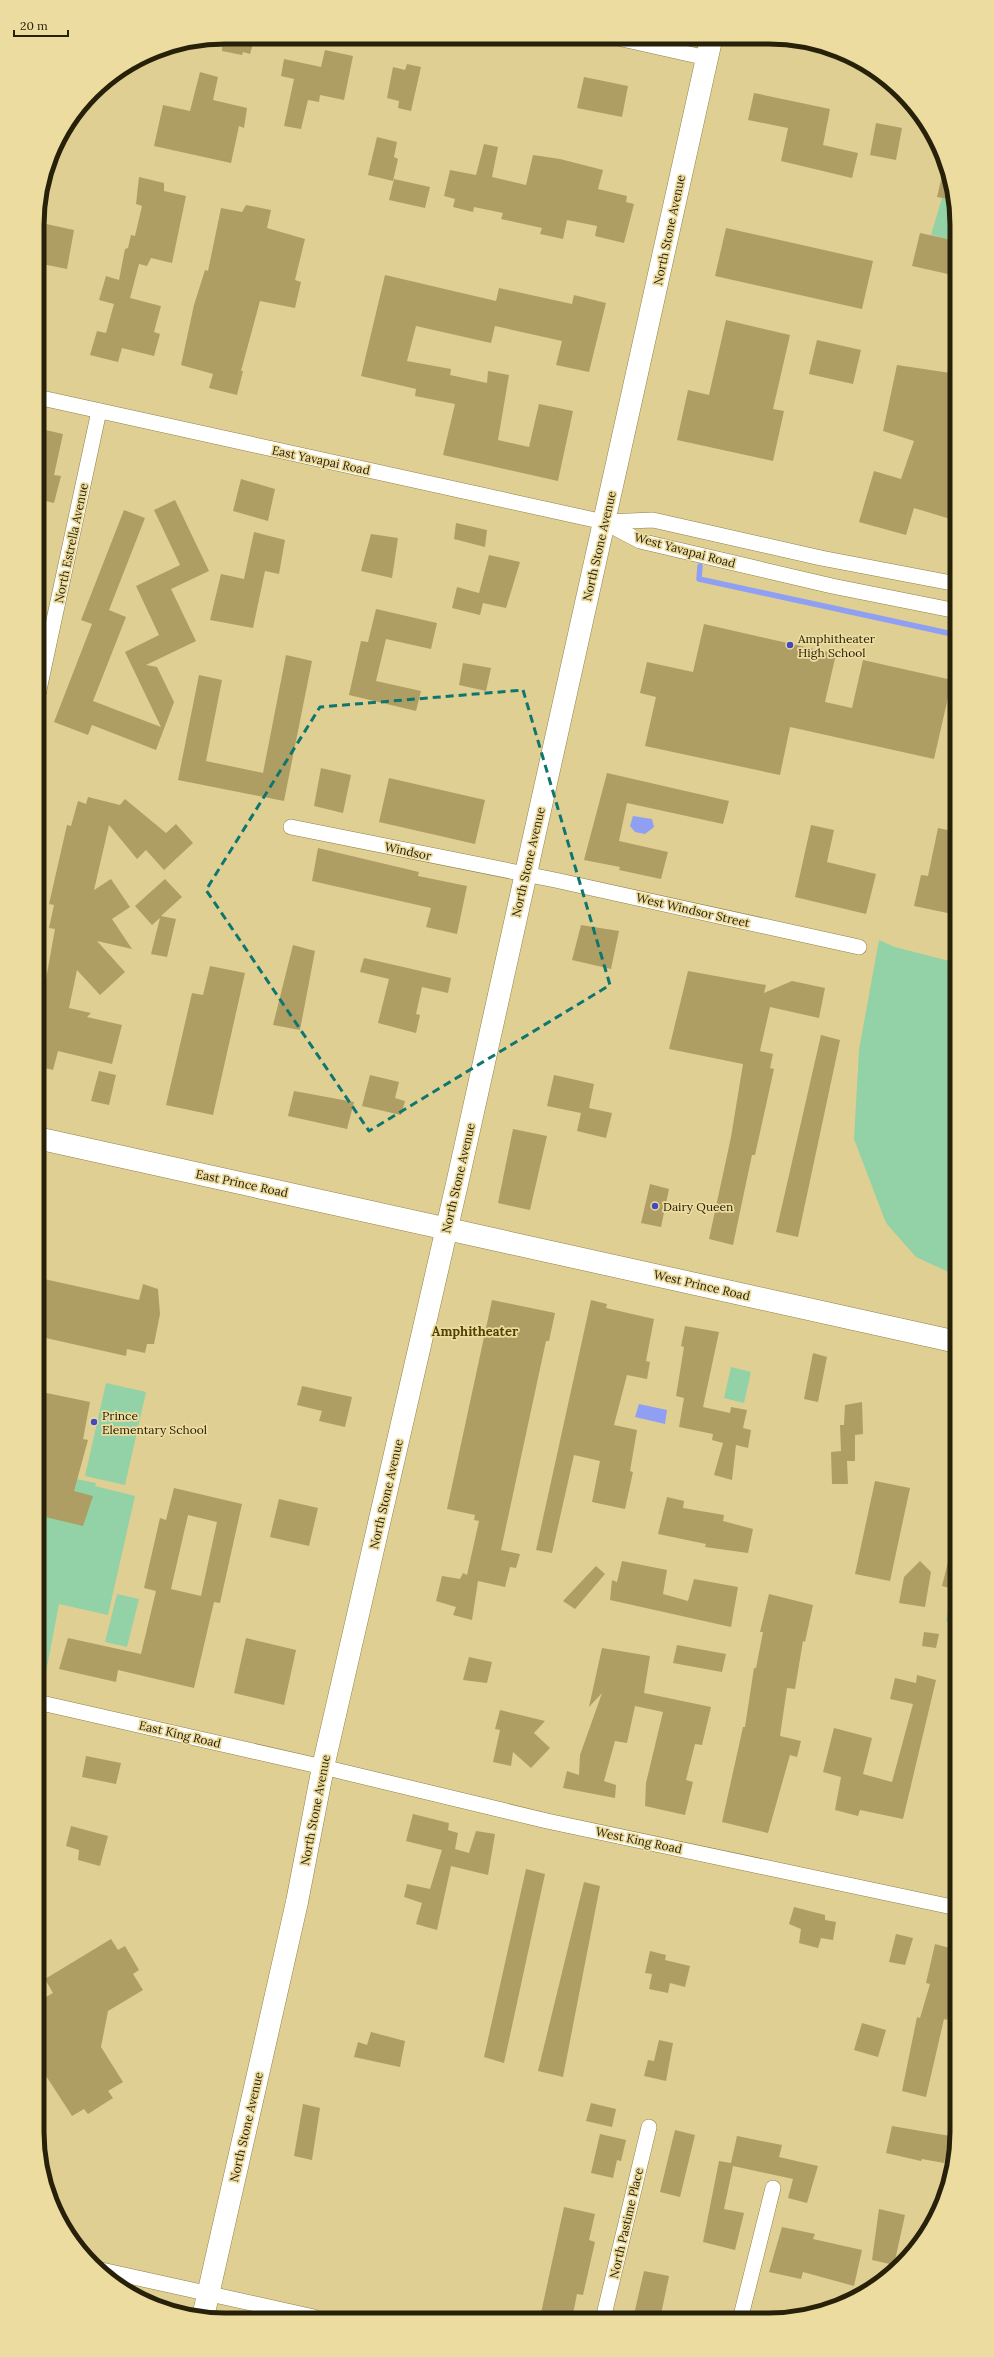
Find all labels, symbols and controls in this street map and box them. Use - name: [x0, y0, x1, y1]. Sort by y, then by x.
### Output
- scale bar: [14, 12, 68, 38]
- text: 20 m: [20, 18, 48, 33]
- street label: North Stone Avenue: [650, 173, 688, 287]
- street label: East Yavapai Road: [271, 442, 371, 478]
- street label: North Estrella Avenue: [51, 481, 91, 604]
- street label: North Stone Avenue: [579, 489, 619, 602]
- street label: West Yavapai Road: [633, 529, 737, 571]
- place label: Amphitheater High School: [797, 631, 876, 660]
- marker: Amphitheater High School: [785, 640, 795, 650]
- street label: North Stone Avenue: [508, 805, 548, 918]
- street label: Windsor: [383, 839, 433, 863]
- street label: West Windsor Street: [635, 890, 751, 930]
- street label: North Stone Avenue: [438, 1121, 478, 1234]
- street label: East Prince Road: [194, 1166, 290, 1200]
- place label: Dairy Queen: [663, 1199, 733, 1214]
- marker: Dairy Queen: [650, 1201, 660, 1211]
- street label: West Prince Road: [652, 1267, 752, 1303]
- district label: Amphitheater: [432, 1323, 519, 1340]
- place label: Prince Elementary School: [102, 1408, 207, 1437]
- marker: Prince Elementary School: [89, 1417, 99, 1427]
- street label: North Stone Avenue: [366, 1437, 406, 1550]
- street label: East King Road: [138, 1717, 222, 1751]
- street label: North Stone Avenue: [297, 1753, 333, 1867]
- street label: West King Road: [594, 1824, 684, 1856]
- street label: North Stone Avenue: [226, 2070, 266, 2183]
- street label: North Pastime Place: [606, 2166, 646, 2280]

